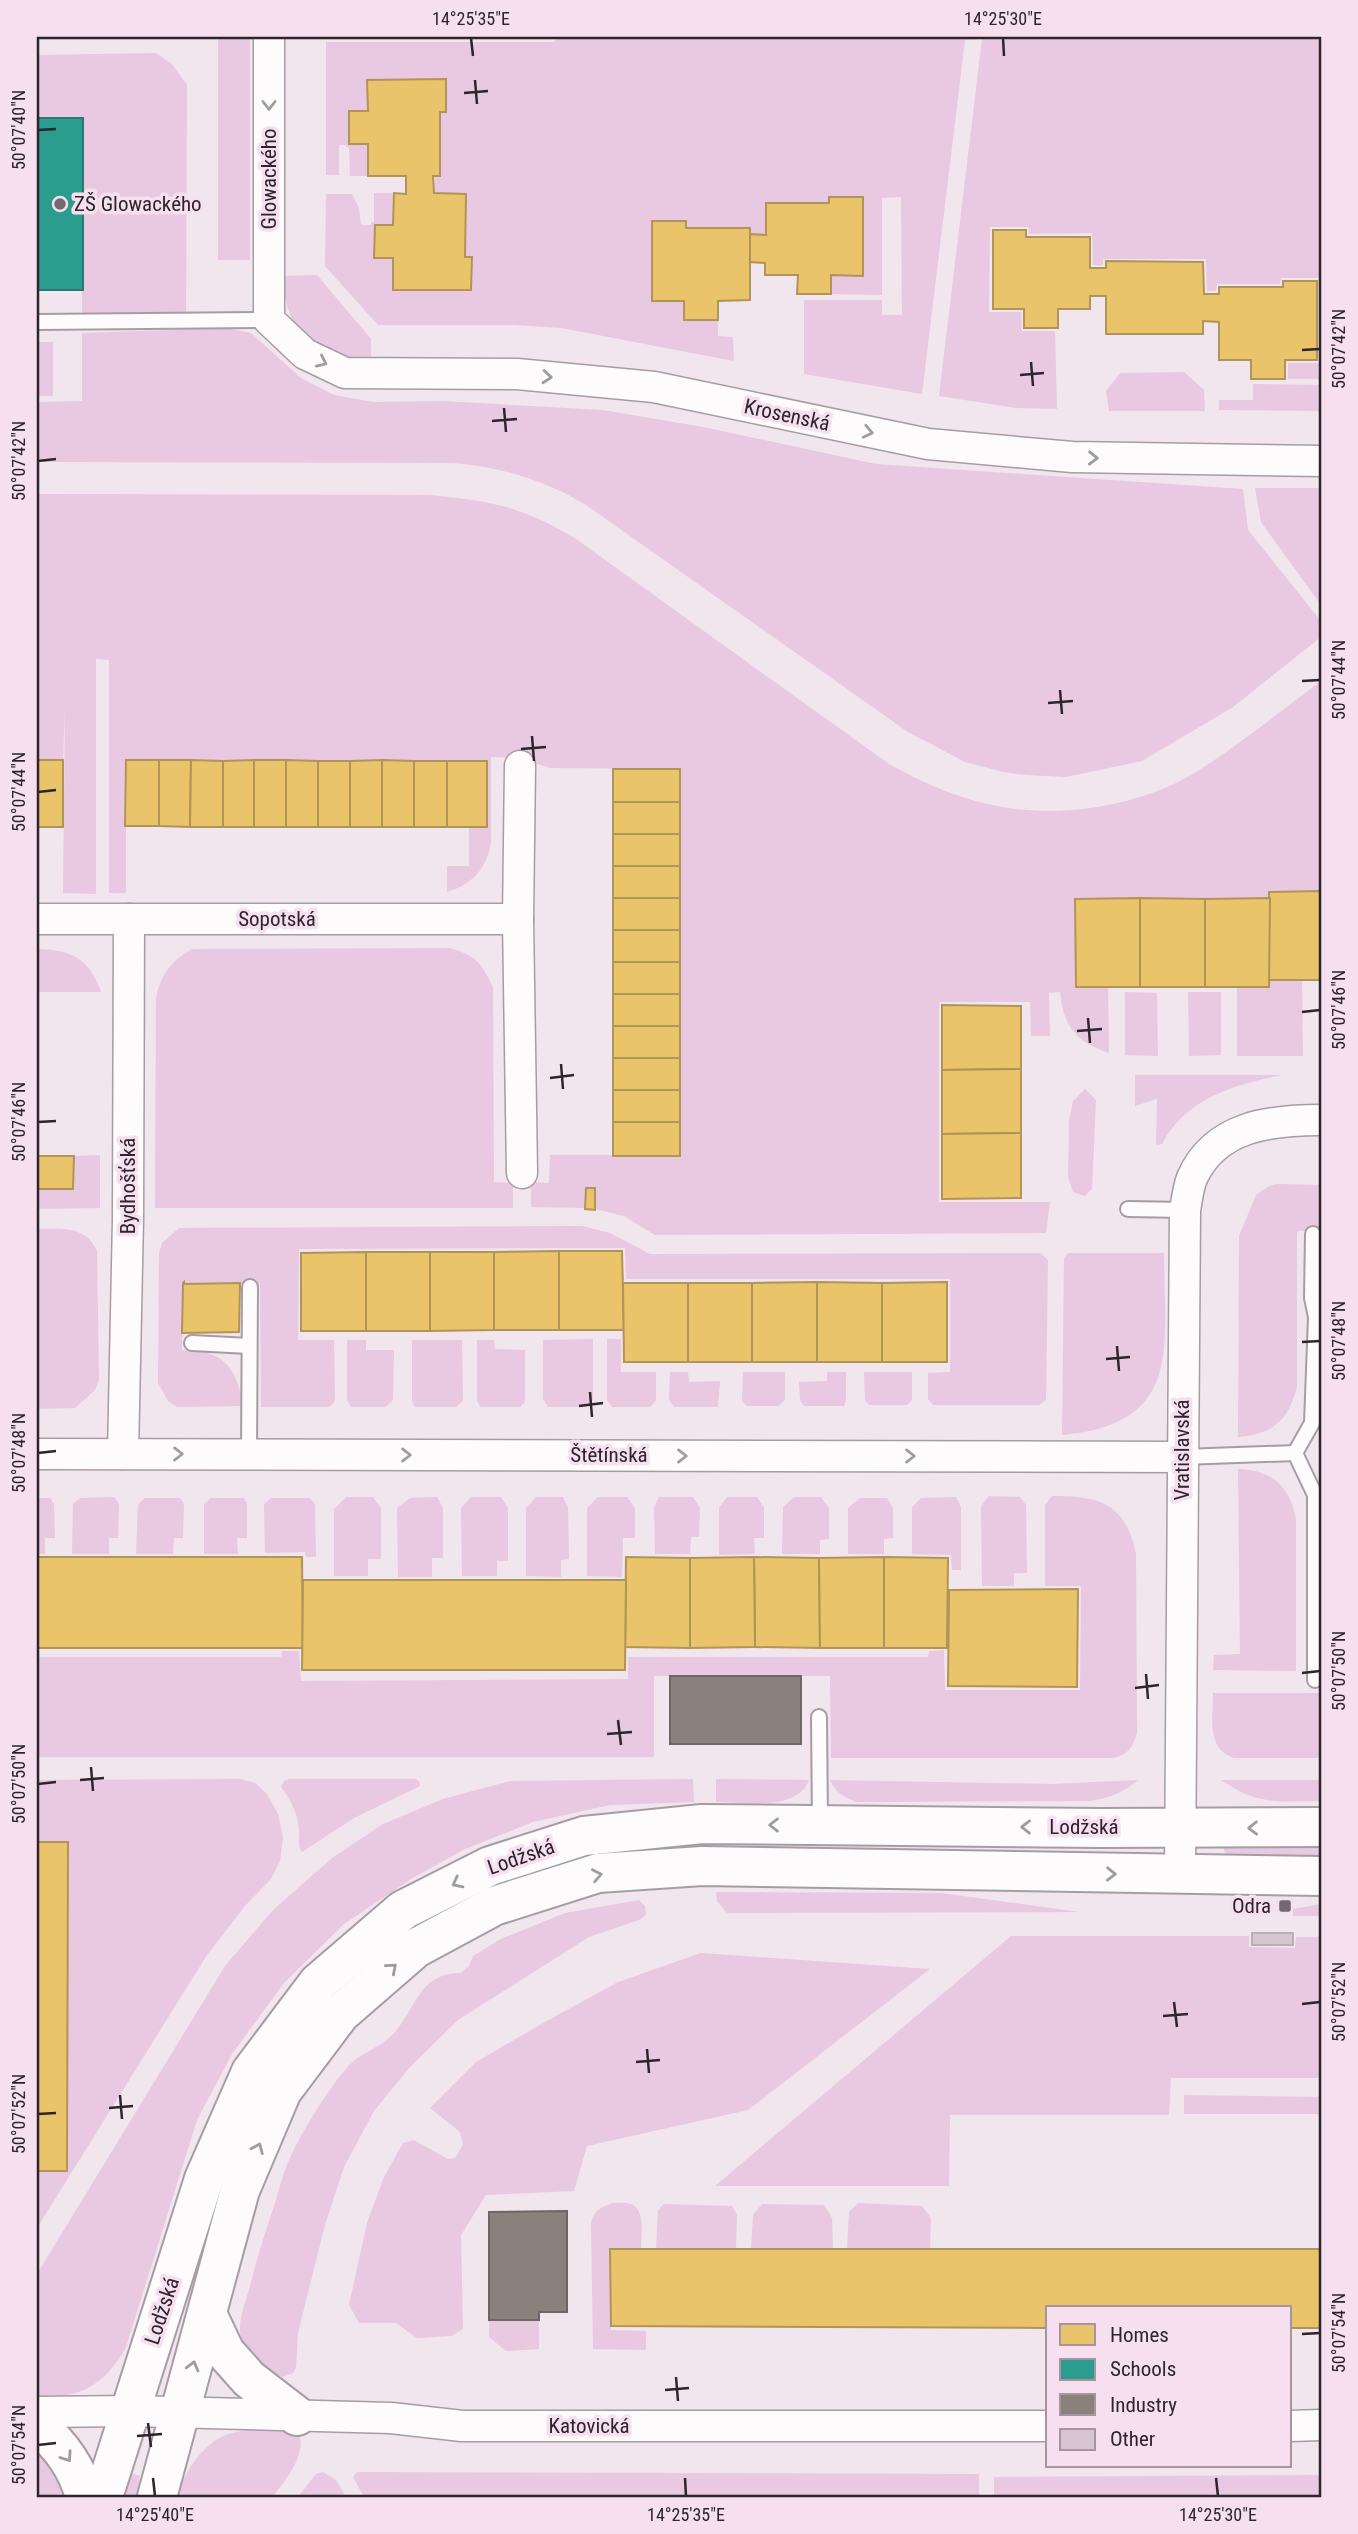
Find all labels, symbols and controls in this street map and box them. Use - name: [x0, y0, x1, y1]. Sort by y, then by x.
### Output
- text: 14°25'35"E: [432, 8, 510, 29]
- text: 14°25'30"E: [964, 8, 1042, 29]
- text: 50°07'40"N: [8, 90, 29, 170]
- one-way arrow: [261, 100, 277, 111]
- street label: Glowackého: [257, 129, 281, 229]
- place label: ZŠ Glowackého: [74, 192, 202, 216]
- marker: ZŠ Glowackého: [52, 196, 68, 212]
- text: 50°07'42"N: [1328, 309, 1349, 389]
- one-way arrow: [315, 354, 327, 368]
- one-way arrow: [542, 369, 553, 384]
- street label: Krosenská: [742, 394, 832, 436]
- text: 50°07'42"N: [8, 421, 29, 501]
- one-way arrow: [862, 423, 874, 438]
- one-way arrow: [1088, 450, 1099, 465]
- text: 50°07'44"N: [1328, 640, 1349, 720]
- text: 50°07'44"N: [8, 752, 29, 832]
- street label: Sopotská: [238, 907, 316, 931]
- text: 50°07'46"N: [1328, 970, 1349, 1050]
- text: 50°07'46"N: [8, 1082, 29, 1162]
- street label: Bydhošťská: [116, 1138, 140, 1234]
- text: 50°07'48"N: [1328, 1301, 1349, 1381]
- street label: Vratislavská: [1170, 1400, 1194, 1500]
- text: 50°07'48"N: [8, 1413, 29, 1493]
- street label: Štětínská: [570, 1443, 648, 1467]
- one-way arrow: [174, 1446, 184, 1462]
- one-way arrow: [401, 1447, 412, 1463]
- one-way arrow: [678, 1448, 688, 1464]
- one-way arrow: [905, 1448, 916, 1464]
- text: 50°07'50"N: [1328, 1631, 1349, 1711]
- text: 50°07'50"N: [8, 1744, 29, 1824]
- street label: Lodžská: [1049, 1815, 1119, 1839]
- one-way arrow: [768, 1817, 779, 1832]
- one-way arrow: [1020, 1819, 1030, 1835]
- one-way arrow: [1247, 1820, 1258, 1835]
- street label: Lodžská: [484, 1834, 558, 1880]
- one-way arrow: [1105, 1866, 1116, 1881]
- one-way arrow: [590, 1868, 602, 1883]
- one-way arrow: [452, 1874, 464, 1888]
- place label: Odra: [1232, 1894, 1271, 1918]
- marker: Odra: [1277, 1898, 1293, 1914]
- text: 50°07'52"N: [1328, 1962, 1349, 2042]
- one-way arrow: [384, 1964, 397, 1976]
- text: 50°07'52"N: [8, 2074, 29, 2154]
- one-way arrow: [250, 2143, 264, 2155]
- street label: Lodžská: [140, 2274, 184, 2348]
- text: 50°07'54"N: [1328, 2293, 1349, 2373]
- legend: [1046, 2306, 1292, 2468]
- text: Homes: [1110, 2323, 1169, 2347]
- text: Schools: [1110, 2357, 1176, 2381]
- one-way arrow: [185, 2360, 200, 2372]
- text: Industry: [1110, 2393, 1177, 2417]
- text: 50°07'54"N: [8, 2405, 29, 2485]
- street label: Katovická: [549, 2414, 629, 2438]
- text: Other: [1110, 2427, 1155, 2451]
- one-way arrow: [59, 2449, 71, 2462]
- text: 14°25'40"E: [116, 2504, 194, 2525]
- text: 14°25'35"E: [647, 2504, 725, 2525]
- text: 14°25'30"E: [1179, 2504, 1257, 2525]

